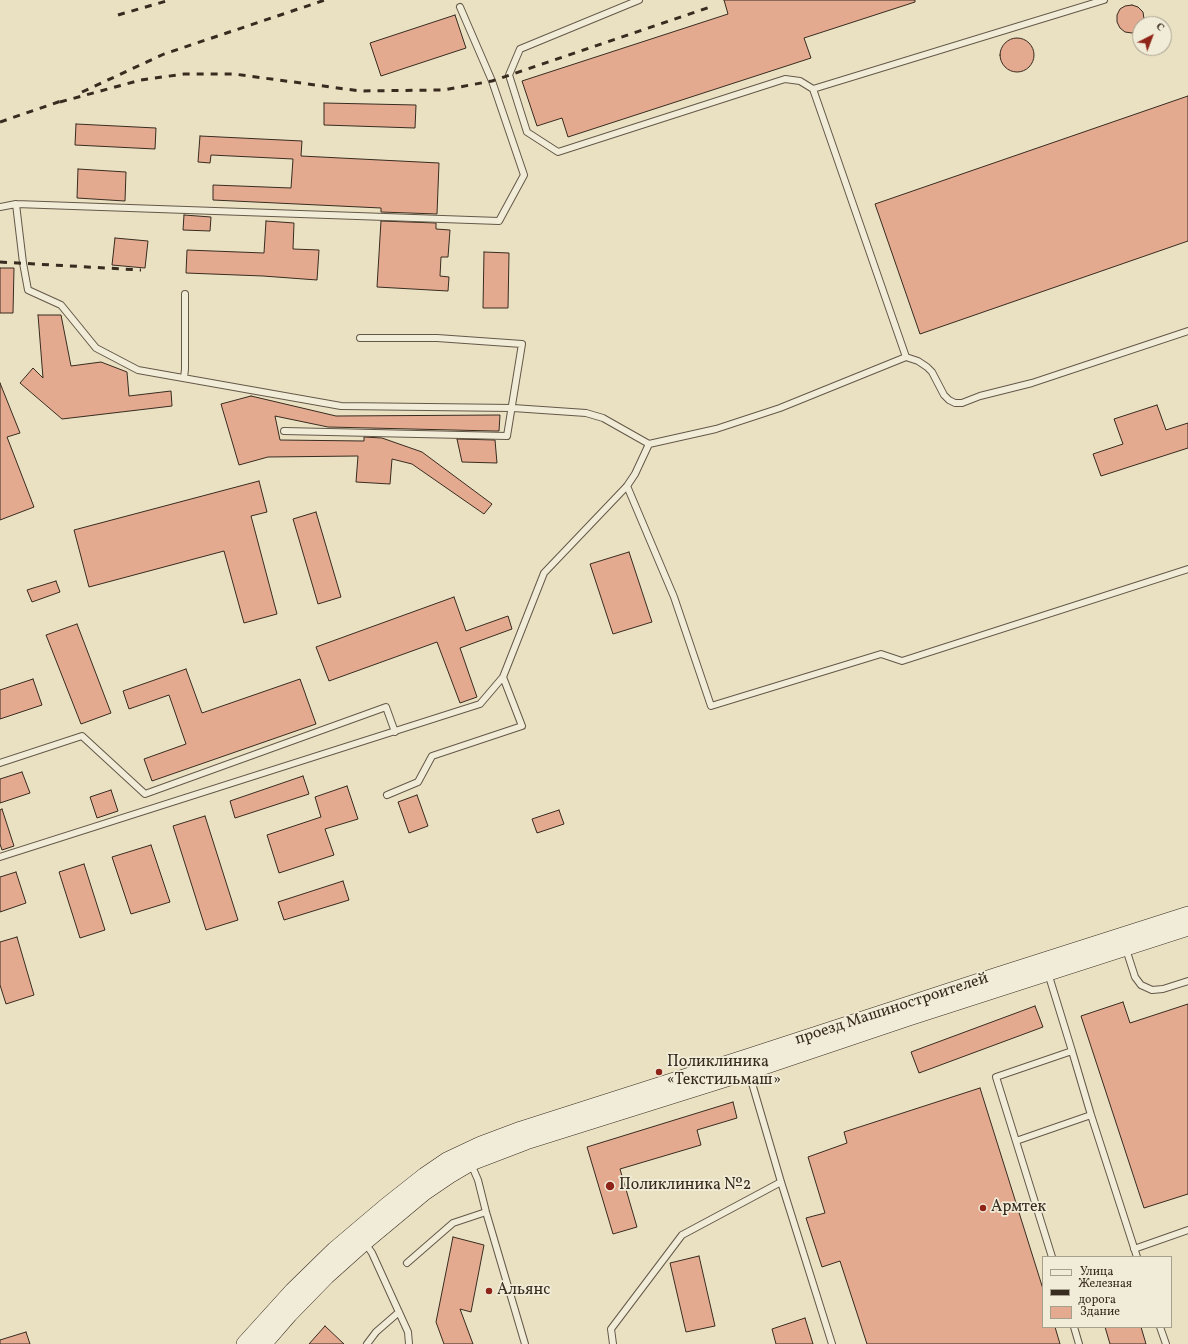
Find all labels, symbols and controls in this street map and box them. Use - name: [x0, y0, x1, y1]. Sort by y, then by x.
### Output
- north arrow: [1132, 16, 1172, 56]
- text: С: [1152, 20, 1167, 35]
- street label: проезд Машиностроителей: [793, 970, 991, 1050]
- place label: Поликлиника «Текстильмаш»: [667, 1053, 781, 1091]
- marker: Поликлиника «Текстильмаш»: [654, 1067, 664, 1077]
- place label: Поликлиника №2: [619, 1176, 751, 1196]
- marker: Поликлиника №2: [604, 1180, 616, 1192]
- place label: Армтек: [991, 1198, 1046, 1218]
- marker: Армтек: [978, 1203, 988, 1213]
- legend: [1042, 1256, 1172, 1328]
- text: Улица: [1080, 1264, 1113, 1280]
- text: Железная дорога: [1078, 1276, 1132, 1308]
- place label: Альянс: [497, 1281, 550, 1301]
- marker: Альянс: [484, 1286, 494, 1296]
- text: Здание: [1080, 1304, 1120, 1320]

